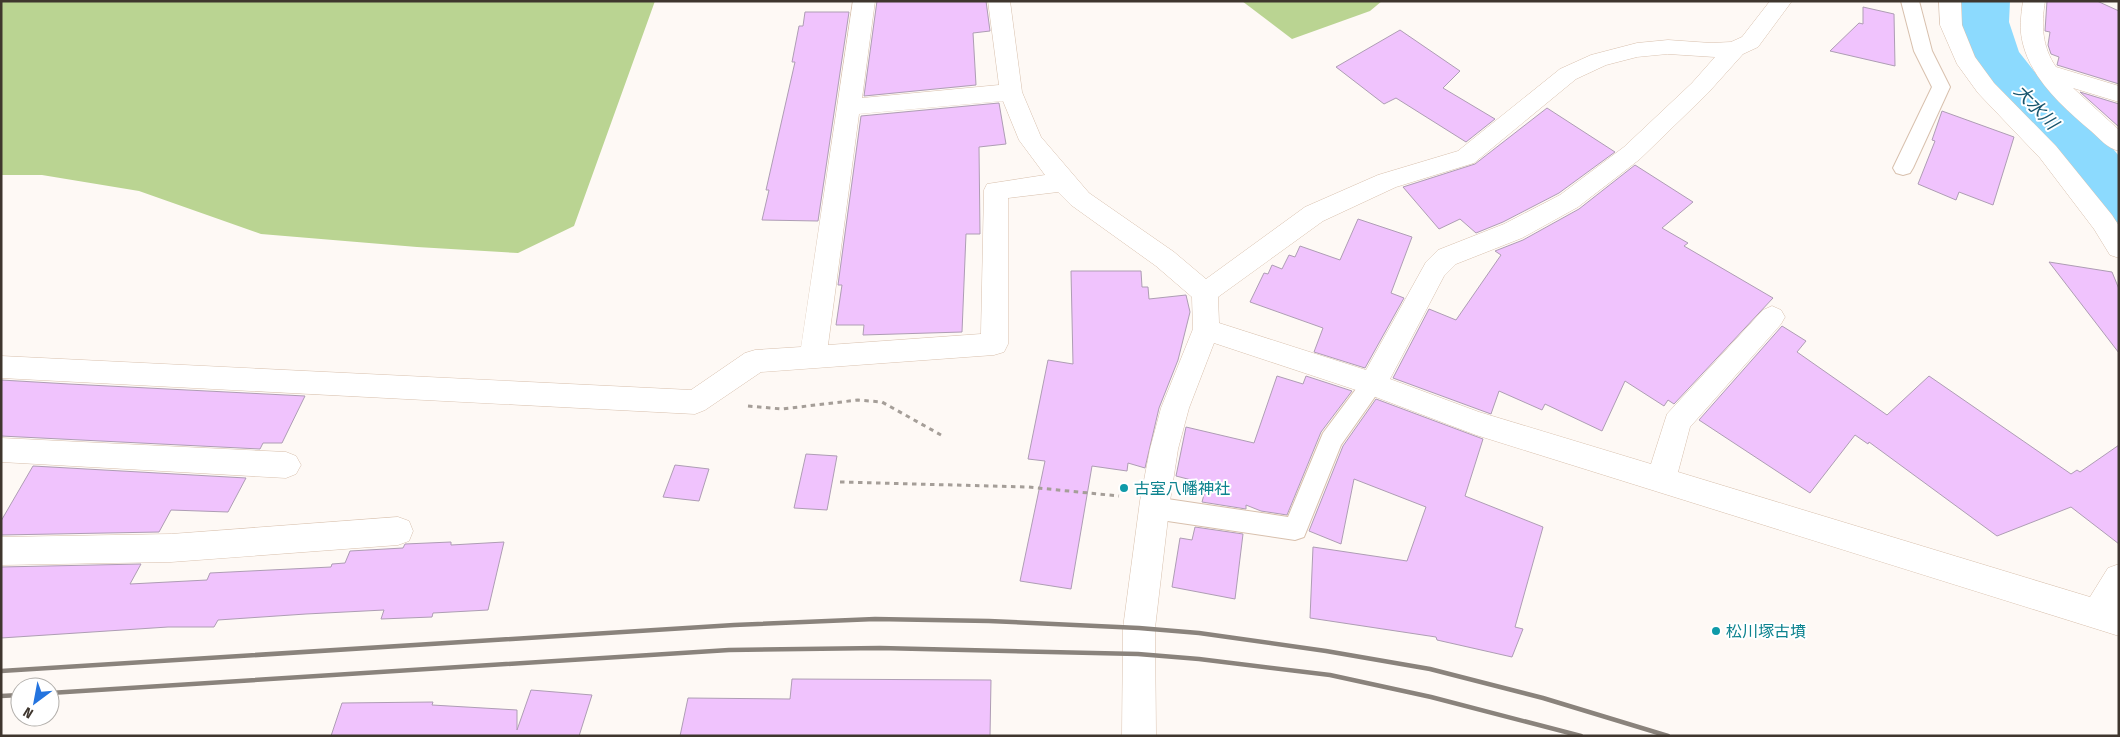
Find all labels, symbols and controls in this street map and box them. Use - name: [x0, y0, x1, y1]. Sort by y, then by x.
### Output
- water label: 大水川: [2009, 80, 2064, 136]
- place label: 古室八幡神社: [1134, 479, 1230, 498]
- marker: 古室八幡神社: [1118, 482, 1130, 494]
- place label: 松川塚古墳: [1726, 622, 1806, 641]
- marker: 松川塚古墳: [1710, 625, 1722, 637]
- north arrow: [10, 677, 60, 727]
- text: N: [20, 703, 36, 722]

